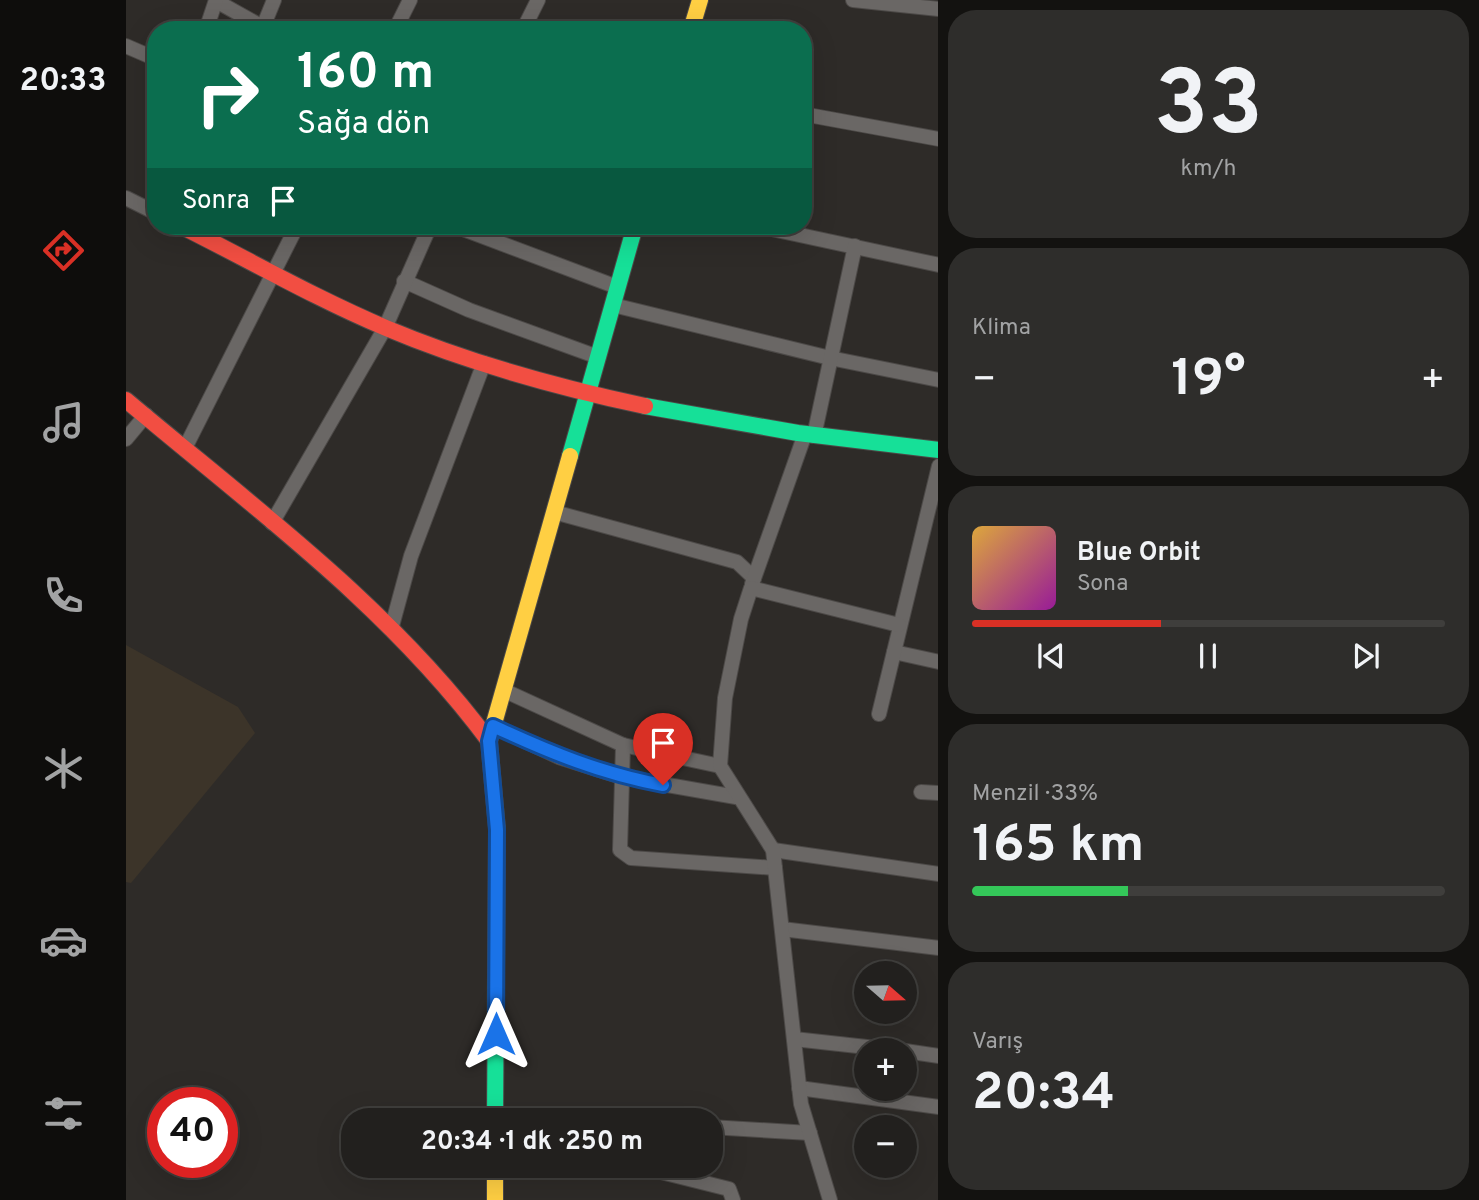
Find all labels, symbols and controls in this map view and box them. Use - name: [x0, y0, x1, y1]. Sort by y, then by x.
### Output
- text: 160 m: [297, 44, 434, 106]
- icon: right: [182, 49, 273, 140]
- text: 33: [1154, 52, 1263, 167]
- text: 20:33: [20, 62, 106, 102]
- text: Sağa dön: [297, 105, 430, 145]
- text: km/h: [1181, 155, 1236, 184]
- icon: arrive: [264, 182, 302, 220]
- text: Sonra: [182, 185, 250, 218]
- icon: directions: [39, 226, 88, 275]
- text: Klima: [972, 314, 1031, 343]
- text: 19°: [1171, 348, 1246, 414]
- text: −: [972, 357, 997, 406]
- text: +: [1420, 357, 1445, 406]
- icon: music: [39, 398, 88, 447]
- text: Blue Orbit: [1077, 537, 1201, 570]
- text: Sona: [1077, 570, 1128, 599]
- icon: phone: [39, 571, 88, 620]
- icon: previous: [1032, 637, 1070, 675]
- icon: pause: [1189, 637, 1227, 675]
- icon: next: [1347, 637, 1385, 675]
- pin: [633, 713, 693, 785]
- icon: arrive: [644, 724, 682, 762]
- icon: climate: [39, 744, 88, 793]
- text: Menzil · 33%: [972, 780, 1098, 809]
- text: 165 km: [972, 814, 1144, 880]
- icon: car: [39, 916, 88, 965]
- north arrow: [854, 961, 917, 1024]
- map controls: [854, 961, 917, 1178]
- position arrow: [459, 997, 533, 1071]
- text: Varış: [972, 1028, 1023, 1057]
- button: +: [854, 1038, 917, 1101]
- text: 20:34: [972, 1062, 1115, 1128]
- speed limit sign: 40: [147, 1087, 238, 1178]
- icon: filters: [39, 1089, 88, 1138]
- button: −: [854, 1115, 917, 1178]
- text: 20:34 · 1 dk · 250 m: [421, 1126, 643, 1159]

